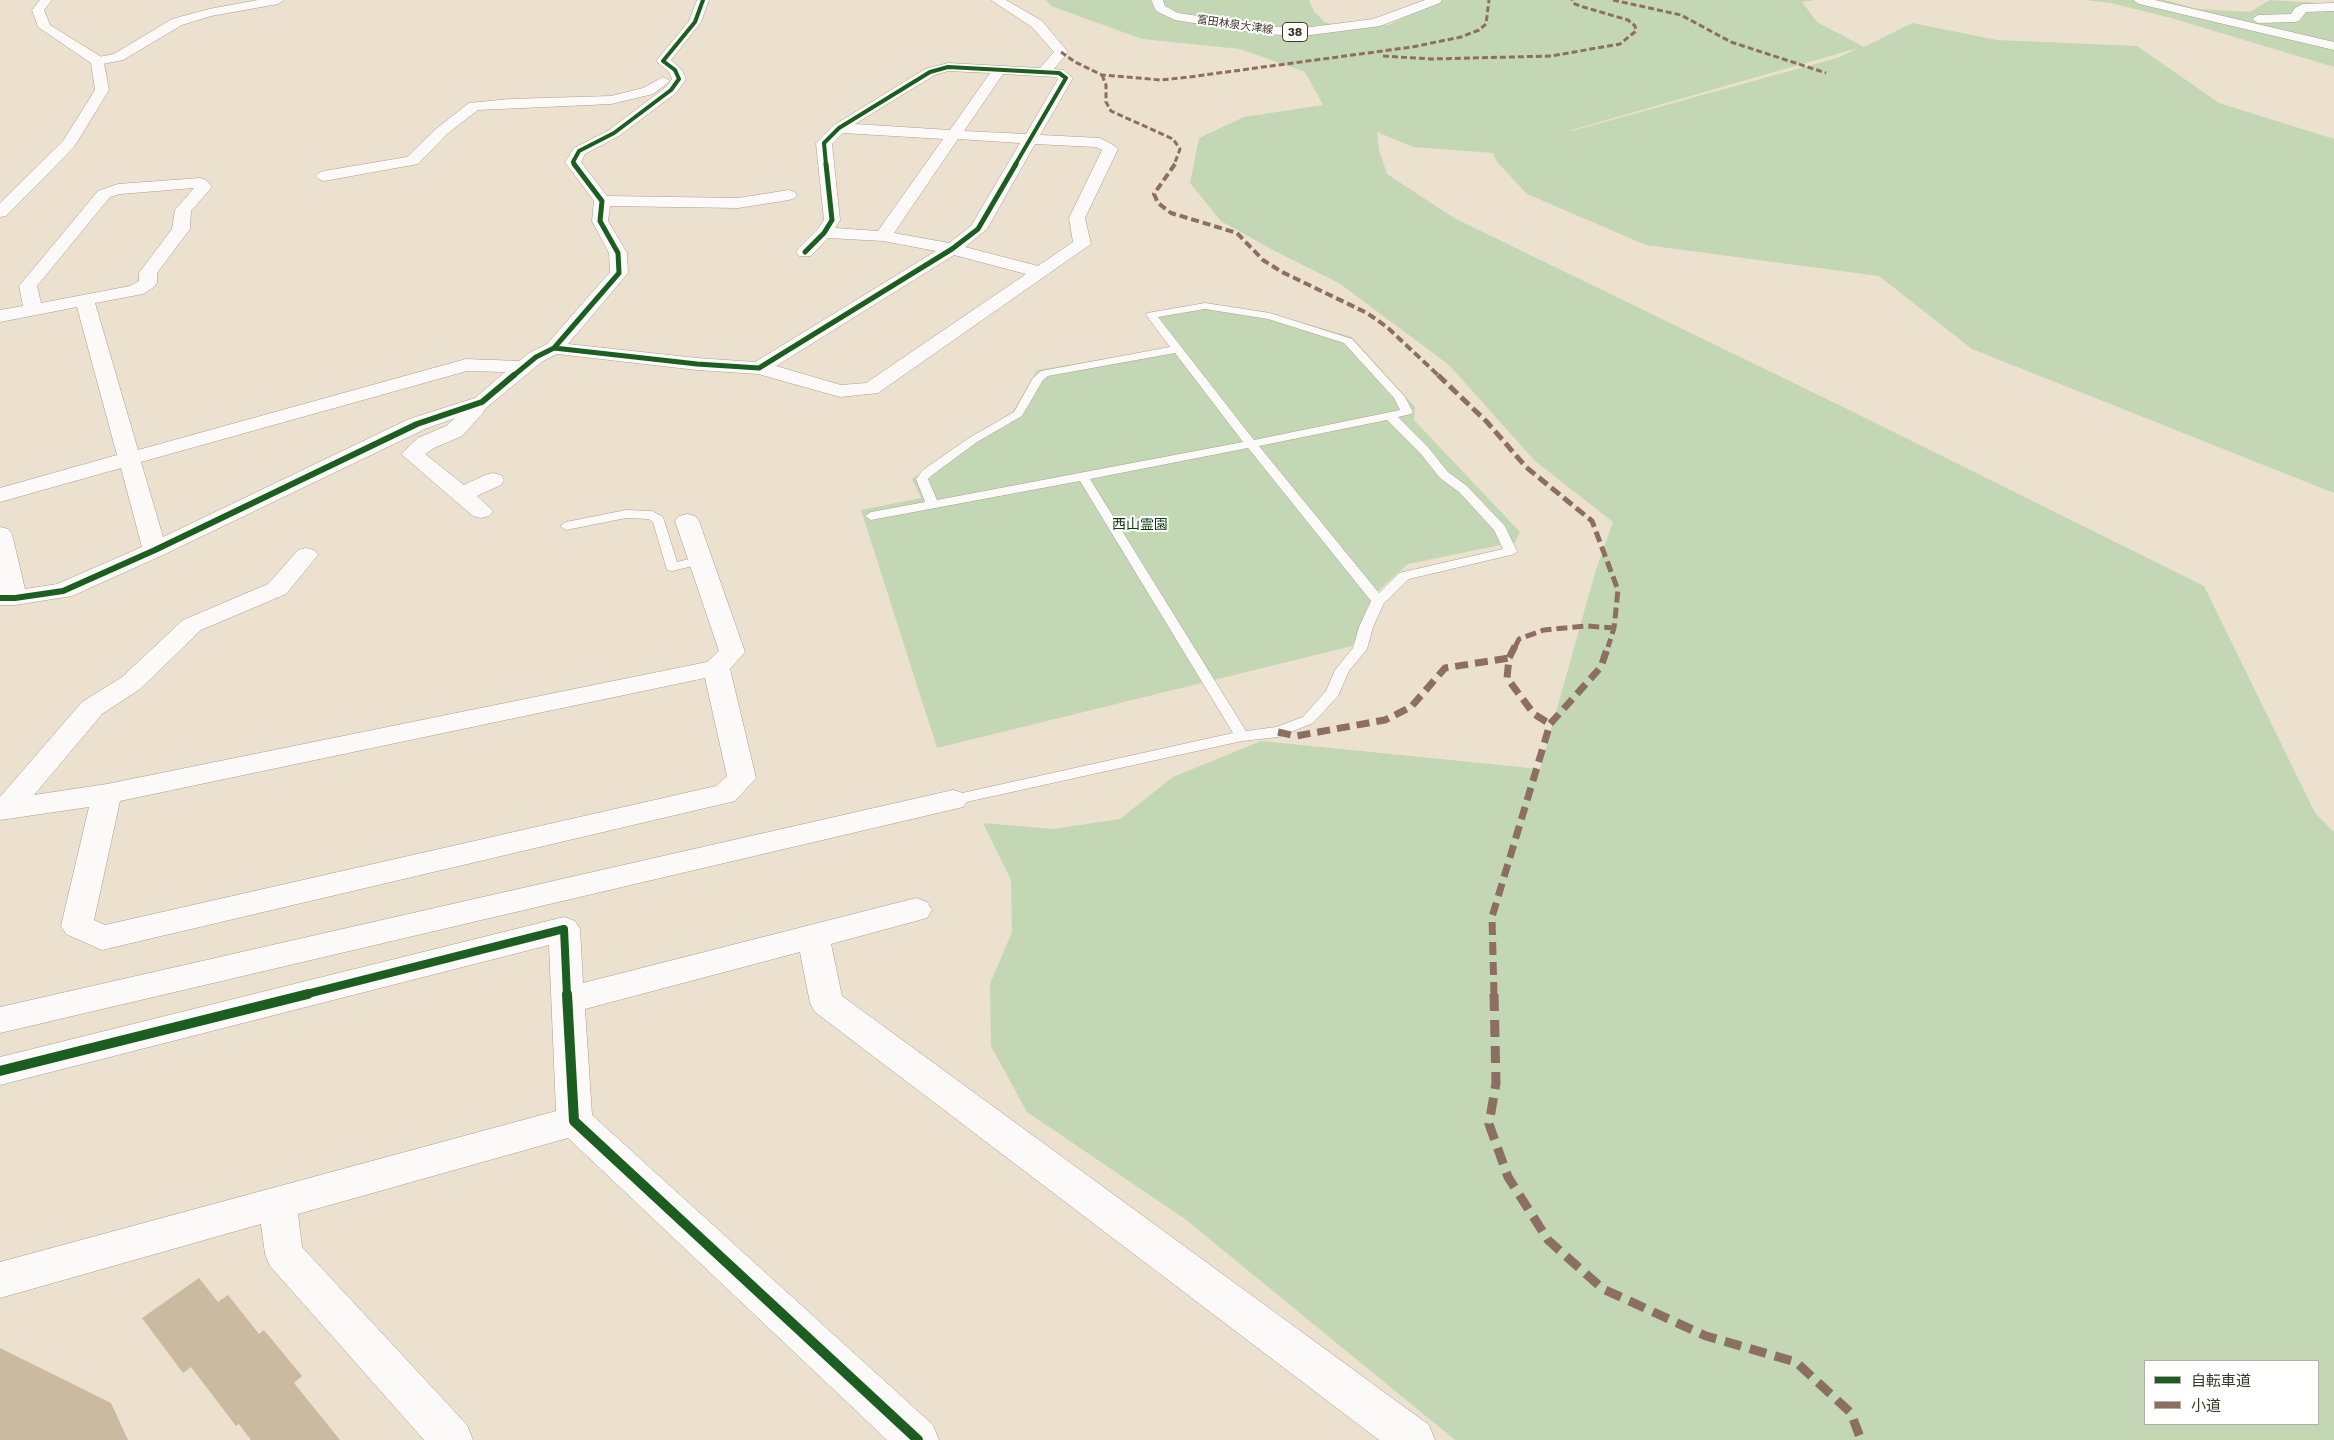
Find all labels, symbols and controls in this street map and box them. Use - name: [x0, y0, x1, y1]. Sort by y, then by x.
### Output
- street label: 富田林泉大津線: [1196, 13, 1274, 37]
- road number: 38: [1282, 22, 1308, 42]
- park label: 西山霊園: [1112, 517, 1168, 533]
- legend: [2144, 1360, 2319, 1425]
- text: 自転車道: [2191, 1372, 2251, 1390]
- text: 小道: [2191, 1397, 2221, 1415]

